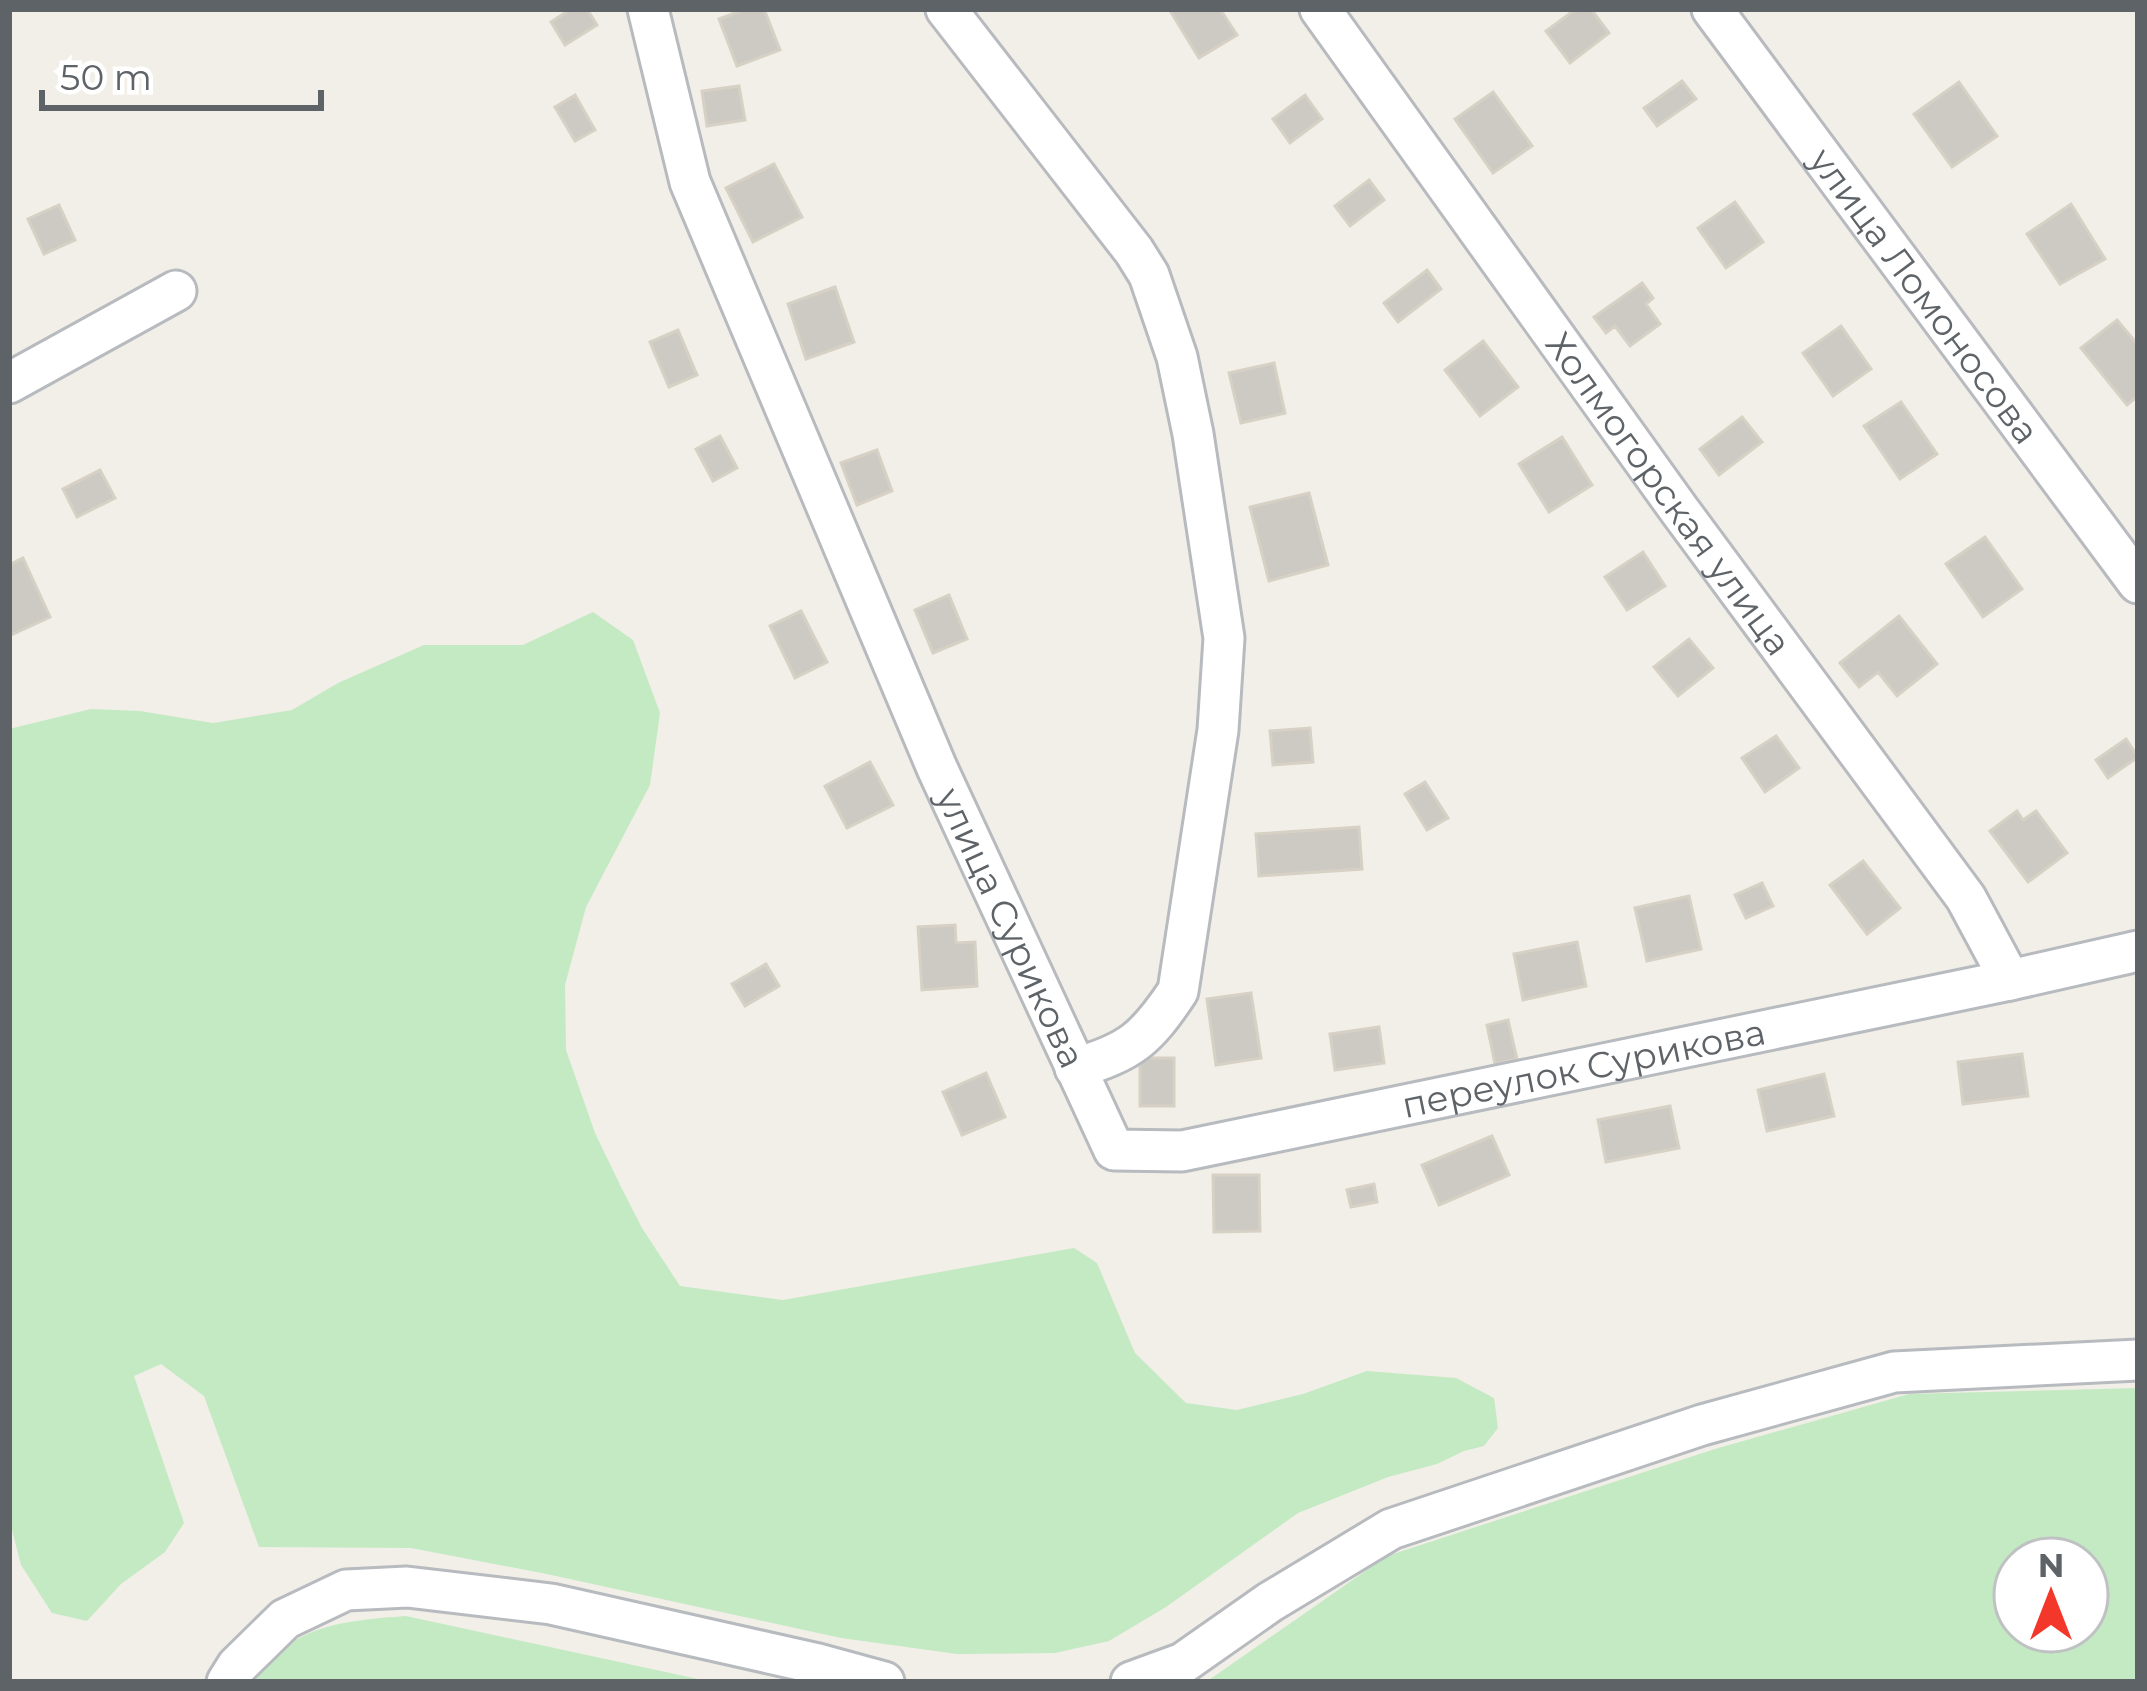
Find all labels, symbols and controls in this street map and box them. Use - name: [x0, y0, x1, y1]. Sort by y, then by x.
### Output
- scale bar: [42, 36, 321, 110]
- text: 50 m: [60, 55, 152, 99]
- street label: улица Ломоносова: [1800, 138, 2049, 452]
- street label: Холмогорская улица: [1537, 323, 1801, 664]
- street label: улица Сурикова: [927, 780, 1095, 1075]
- street label: переулок Сурикова: [1398, 1009, 1769, 1127]
- north arrow: [1991, 1535, 2111, 1655]
- text: N: [2038, 1545, 2064, 1585]

